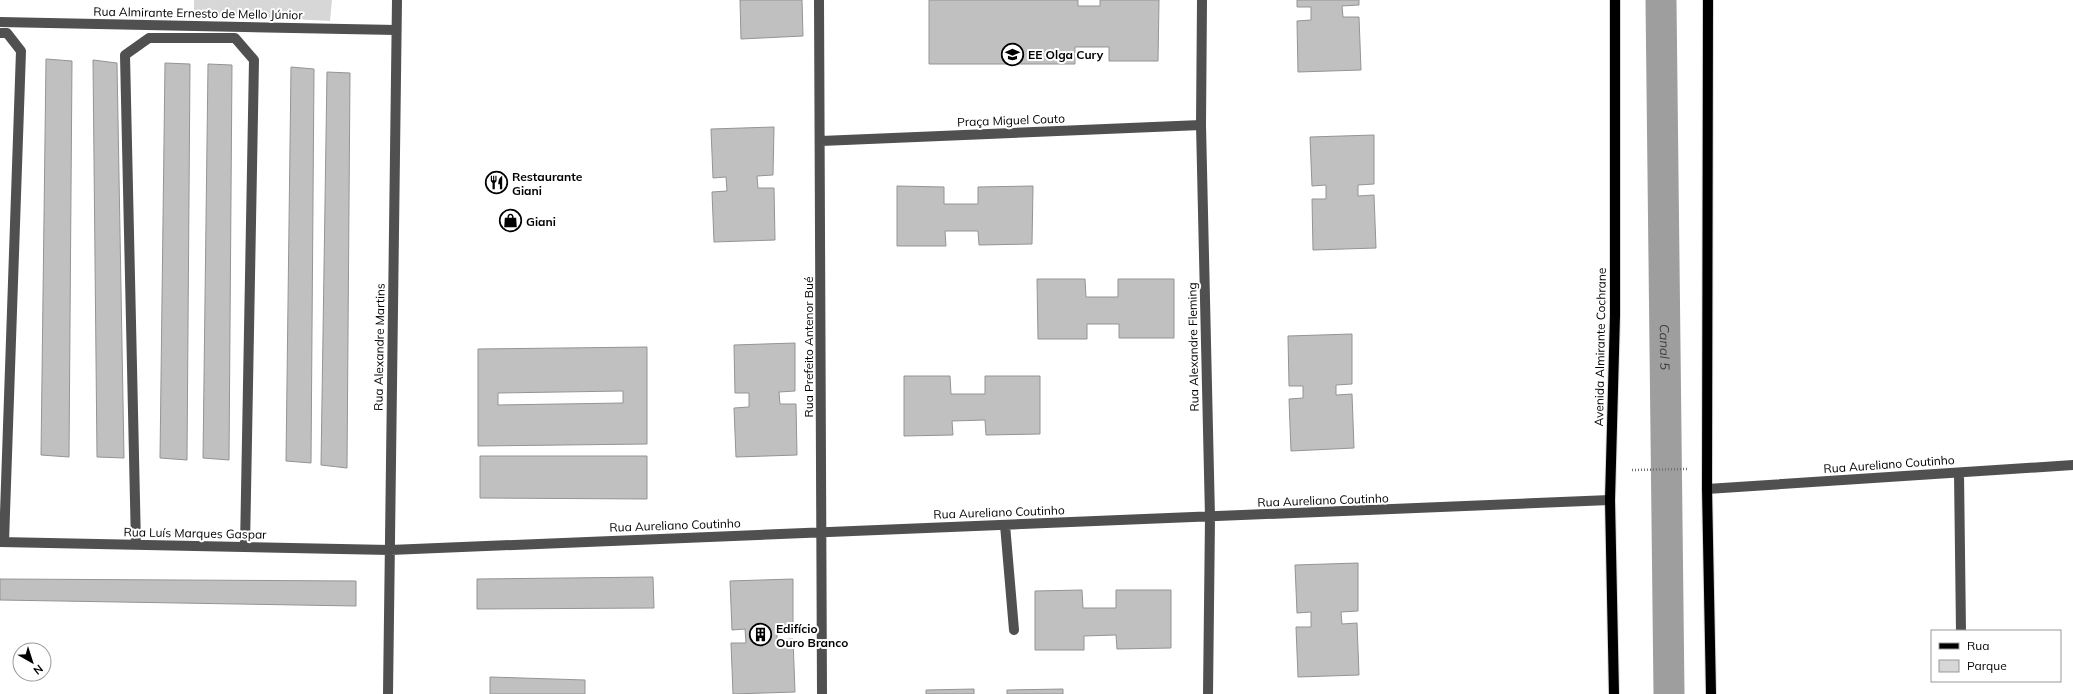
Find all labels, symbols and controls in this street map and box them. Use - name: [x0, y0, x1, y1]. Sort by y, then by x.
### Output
- street label: Rua Almirante Ernesto de Mello Júnior: [93, 4, 303, 22]
- school or university icon: EE Olga Cury: [999, 41, 1025, 67]
- place label: EE Olga Cury: [1028, 47, 1104, 62]
- street label: Praça Miguel Couto: [957, 111, 1065, 129]
- place label: Restaurante Giani: [512, 169, 583, 198]
- restaurant icon: Restaurante Giani: [483, 170, 509, 196]
- shop icon: Giani: [497, 208, 523, 234]
- place label: Giani: [526, 214, 556, 229]
- street label: Avenida Almirante Cochrane: [1591, 267, 1609, 427]
- street label: Rua Prefeito Antenor Bué: [801, 277, 816, 417]
- street label: Rua Alexandre Fleming: [1184, 282, 1202, 412]
- street label: Rua Alexandre Martins: [370, 283, 388, 411]
- water label: Canal 5: [1657, 324, 1673, 370]
- street label: Rua Aureliano Coutinho: [1823, 452, 1955, 476]
- street label: Rua Aureliano Coutinho: [1257, 490, 1389, 510]
- street label: Rua Aureliano Coutinho: [933, 502, 1065, 522]
- street label: Rua Aureliano Coutinho: [609, 515, 741, 535]
- street label: Rua Luís Marques Gaspar: [123, 524, 267, 542]
- place label: Edifício Ouro Branco: [776, 621, 848, 650]
- building icon: Edifício Ouro Branco: [748, 622, 774, 648]
- legend: [1931, 630, 2061, 682]
- text: Rua: [1967, 638, 1989, 653]
- north arrow: [12, 642, 52, 682]
- text: Parque: [1967, 658, 2007, 673]
- text: N: [31, 662, 46, 678]

